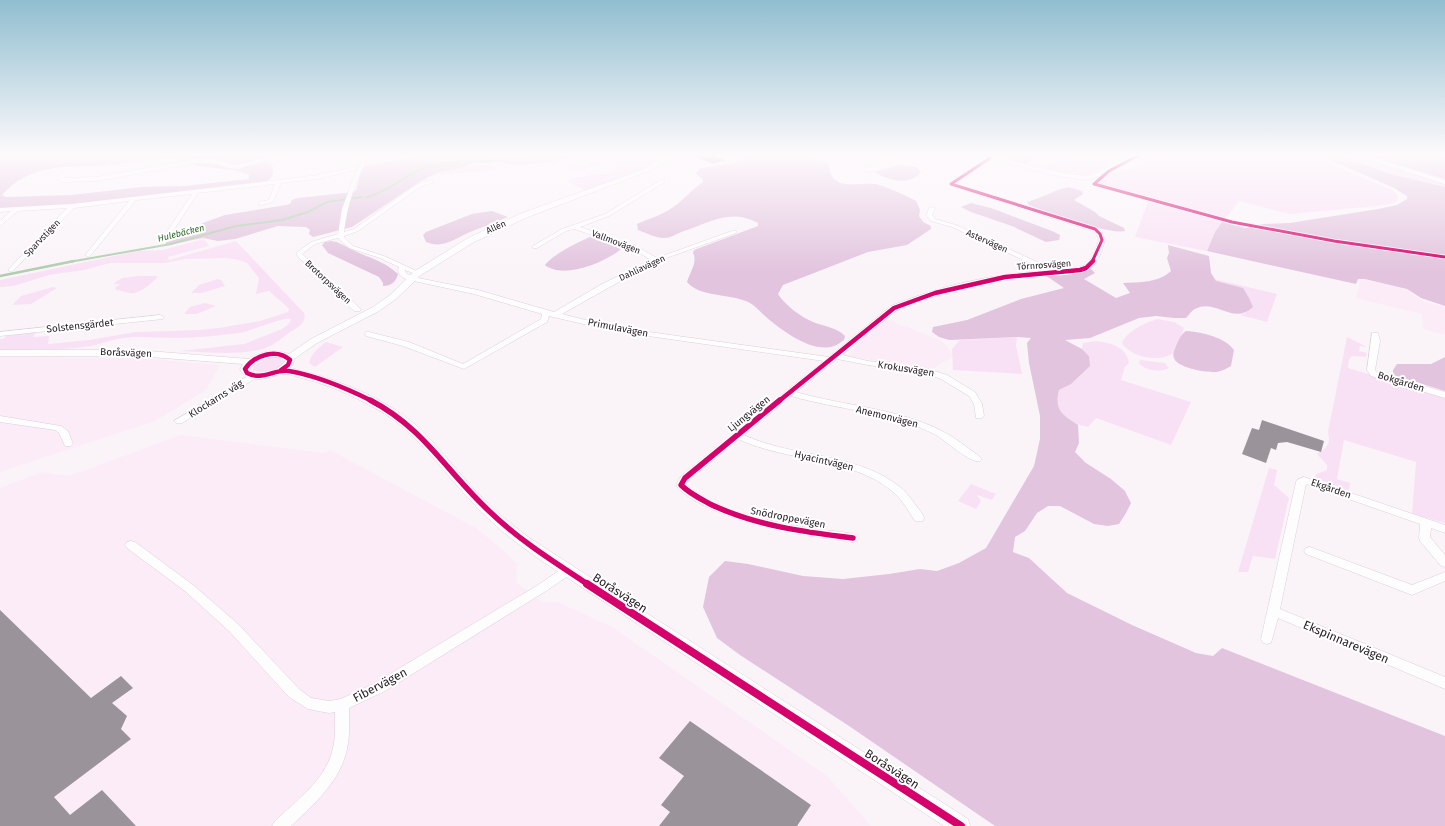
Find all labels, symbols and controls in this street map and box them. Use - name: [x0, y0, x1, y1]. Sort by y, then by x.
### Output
- street label: Sparvstigen: [22, 217, 62, 259]
- street label: Allén: [485, 218, 507, 236]
- water label: Hulebäcken: [157, 222, 205, 244]
- street label: Astervägen: [965, 227, 1009, 255]
- street label: Vallmovägen: [590, 228, 642, 256]
- street label: Dahliavägen: [617, 253, 667, 283]
- street label: Brotorpsvägen: [303, 258, 353, 306]
- street label: Törnrosvägen: [1016, 258, 1072, 272]
- street label: Solstensgärdet: [46, 316, 115, 335]
- street label: Primulavägen: [587, 316, 649, 340]
- street label: Boråsvägen: [100, 345, 152, 360]
- street label: Krokusvägen: [877, 359, 935, 379]
- street label: Bokgården: [1376, 368, 1426, 395]
- street label: Klockarns väg: [186, 377, 246, 421]
- street label: Ljungvägen: [725, 393, 773, 435]
- street label: Anemonvägen: [855, 403, 919, 431]
- street label: Hyacintvägen: [793, 448, 855, 474]
- street label: Ekgården: [1309, 476, 1353, 501]
- street label: Snödroppevägen: [749, 505, 827, 531]
- street label: Boråsvägen: [590, 570, 650, 616]
- street label: Ekspinnarevägen: [1301, 618, 1391, 666]
- street label: Fibervägen: [351, 665, 409, 705]
- street label: Boråsvägen: [862, 746, 922, 792]

